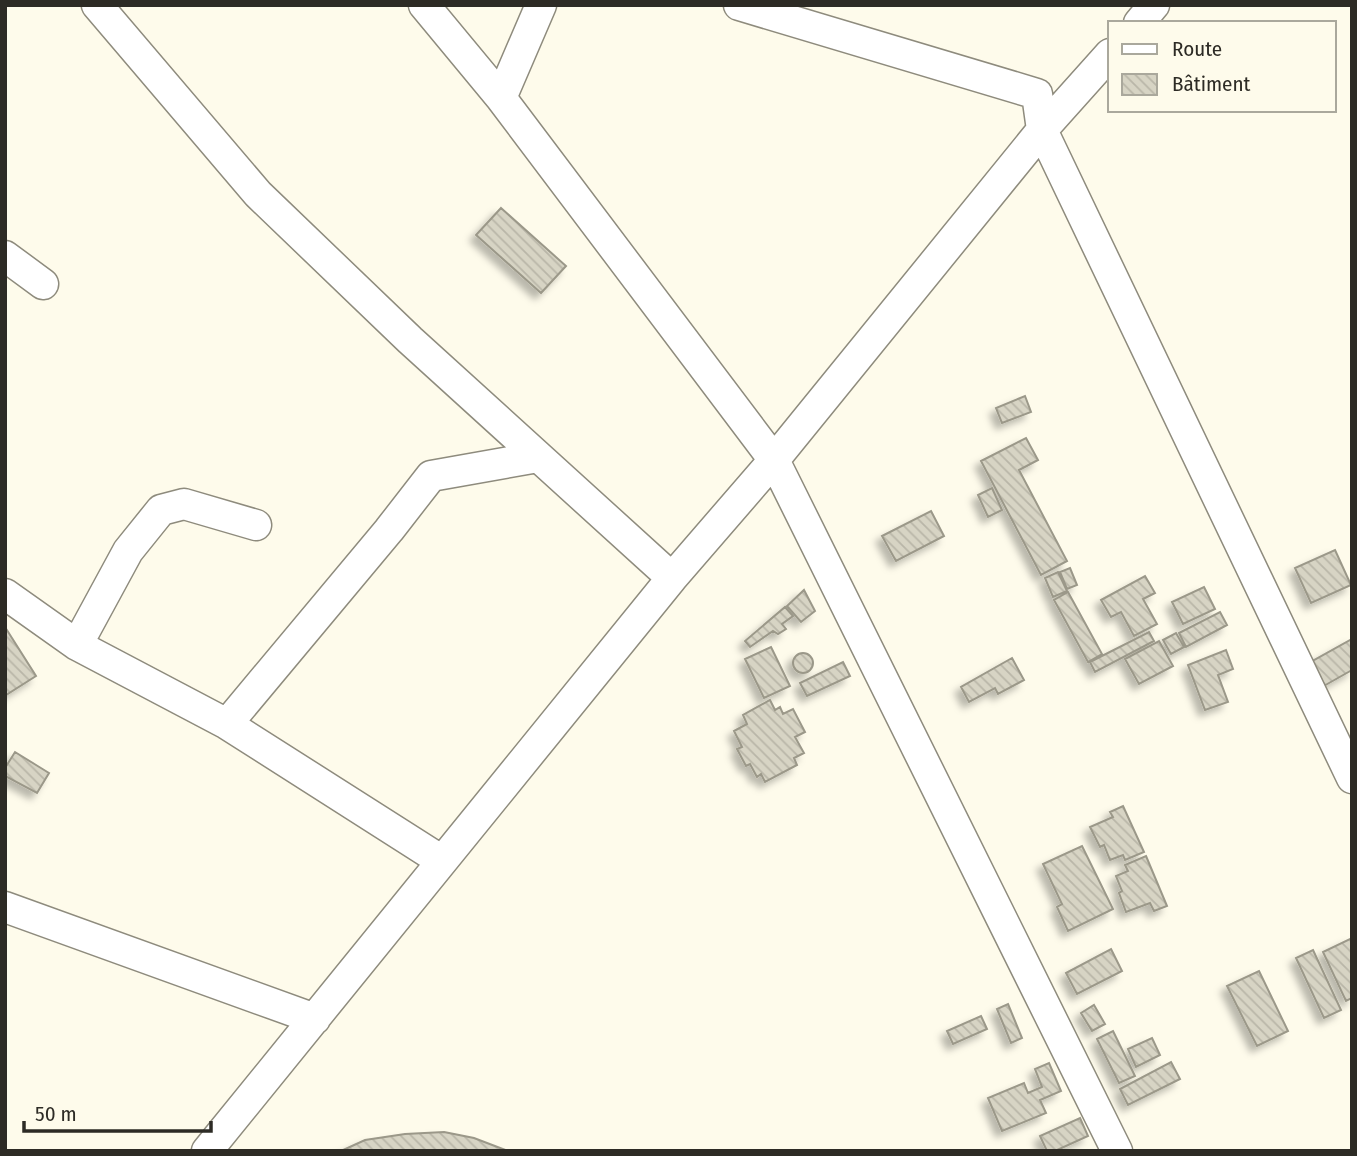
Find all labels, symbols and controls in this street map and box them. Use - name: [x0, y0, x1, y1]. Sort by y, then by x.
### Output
- legend: [1108, 21, 1336, 112]
- text: Route: [1172, 36, 1222, 62]
- text: Bâtiment: [1172, 71, 1251, 97]
- scale bar: [24, 1090, 212, 1134]
- text: 50 m: [35, 1101, 77, 1127]

